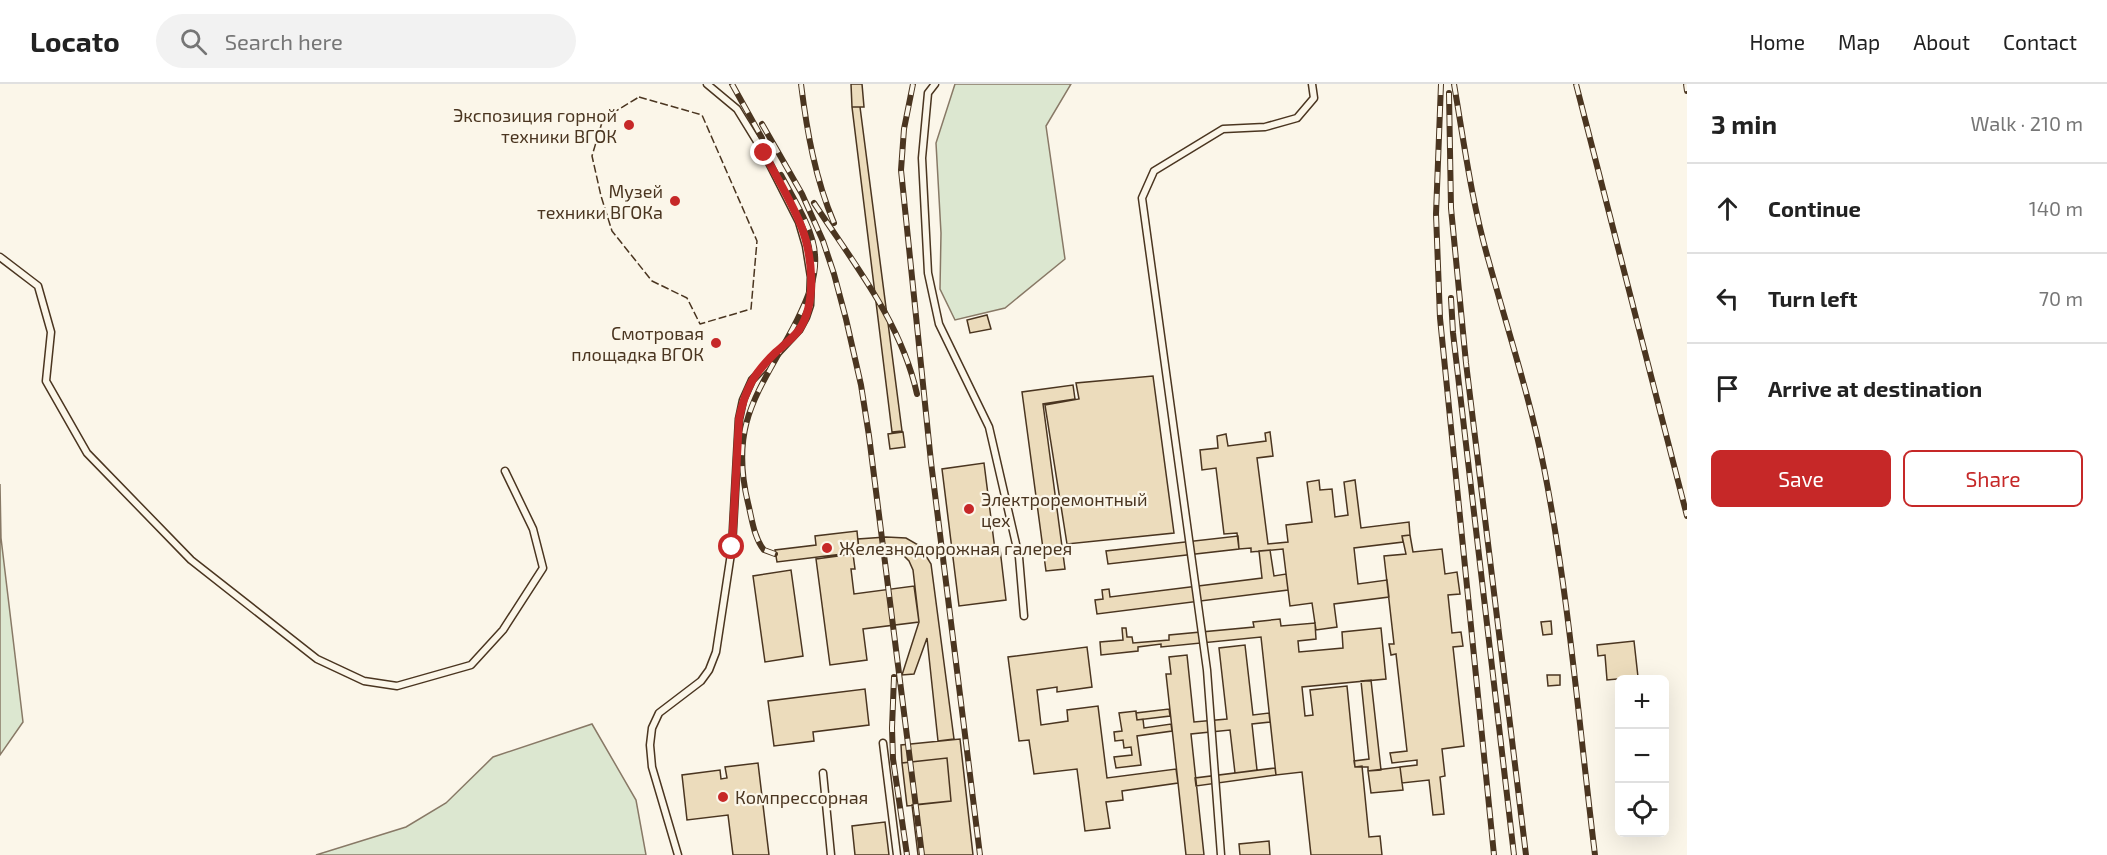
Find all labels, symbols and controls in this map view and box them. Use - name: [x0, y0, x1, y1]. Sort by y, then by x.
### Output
- search box: [156, 14, 576, 68]
- text: Locato: [30, 24, 120, 58]
- icon: search: [177, 25, 210, 58]
- text: Search here: [225, 28, 343, 54]
- text: Home: [1749, 29, 1805, 54]
- text: Map: [1838, 29, 1880, 54]
- text: About: [1913, 29, 1970, 54]
- text: Contact: [2003, 29, 2077, 54]
- place label: Экспозиция горной техники ВГОК: [453, 104, 617, 147]
- text: 3 min: [1711, 108, 1777, 139]
- text: Walk · 210 m: [1971, 111, 2083, 135]
- marker: Экспозиция горной техники ВГОК: [622, 118, 636, 132]
- route end: [750, 139, 776, 165]
- place label: Музей техники ВГОКа: [537, 180, 663, 223]
- icon: ahead: [1711, 192, 1744, 225]
- marker: Музей техники ВГОКа: [668, 194, 682, 208]
- text: Continue: [1768, 195, 1861, 221]
- text: 140 m: [2029, 196, 2083, 220]
- icon: left: [1711, 282, 1744, 315]
- text: Turn left: [1768, 285, 1857, 311]
- text: 70 m: [2039, 286, 2083, 310]
- place label: Смотровая площадка ВГОК: [571, 322, 704, 365]
- marker: Смотровая площадка ВГОК: [709, 336, 723, 350]
- icon: arrive: [1711, 372, 1744, 405]
- text: Arrive at destination: [1768, 375, 1982, 401]
- button: Save: [1711, 450, 1891, 507]
- button: Share: [1903, 450, 2083, 507]
- place label: Электроремонтный цех: [981, 488, 1148, 531]
- marker: Электроремонтный цех: [962, 502, 976, 516]
- route start: [718, 533, 744, 559]
- place label: Железнодорожная галерея: [839, 537, 1072, 559]
- marker: Железнодорожная галерея: [820, 541, 834, 555]
- map controls: [1615, 675, 1669, 837]
- button: +: [1615, 675, 1669, 729]
- button: −: [1615, 729, 1669, 783]
- button: locate: [1615, 783, 1669, 837]
- place label: Компрессорная: [735, 786, 868, 808]
- marker: Компрессорная: [716, 790, 730, 804]

